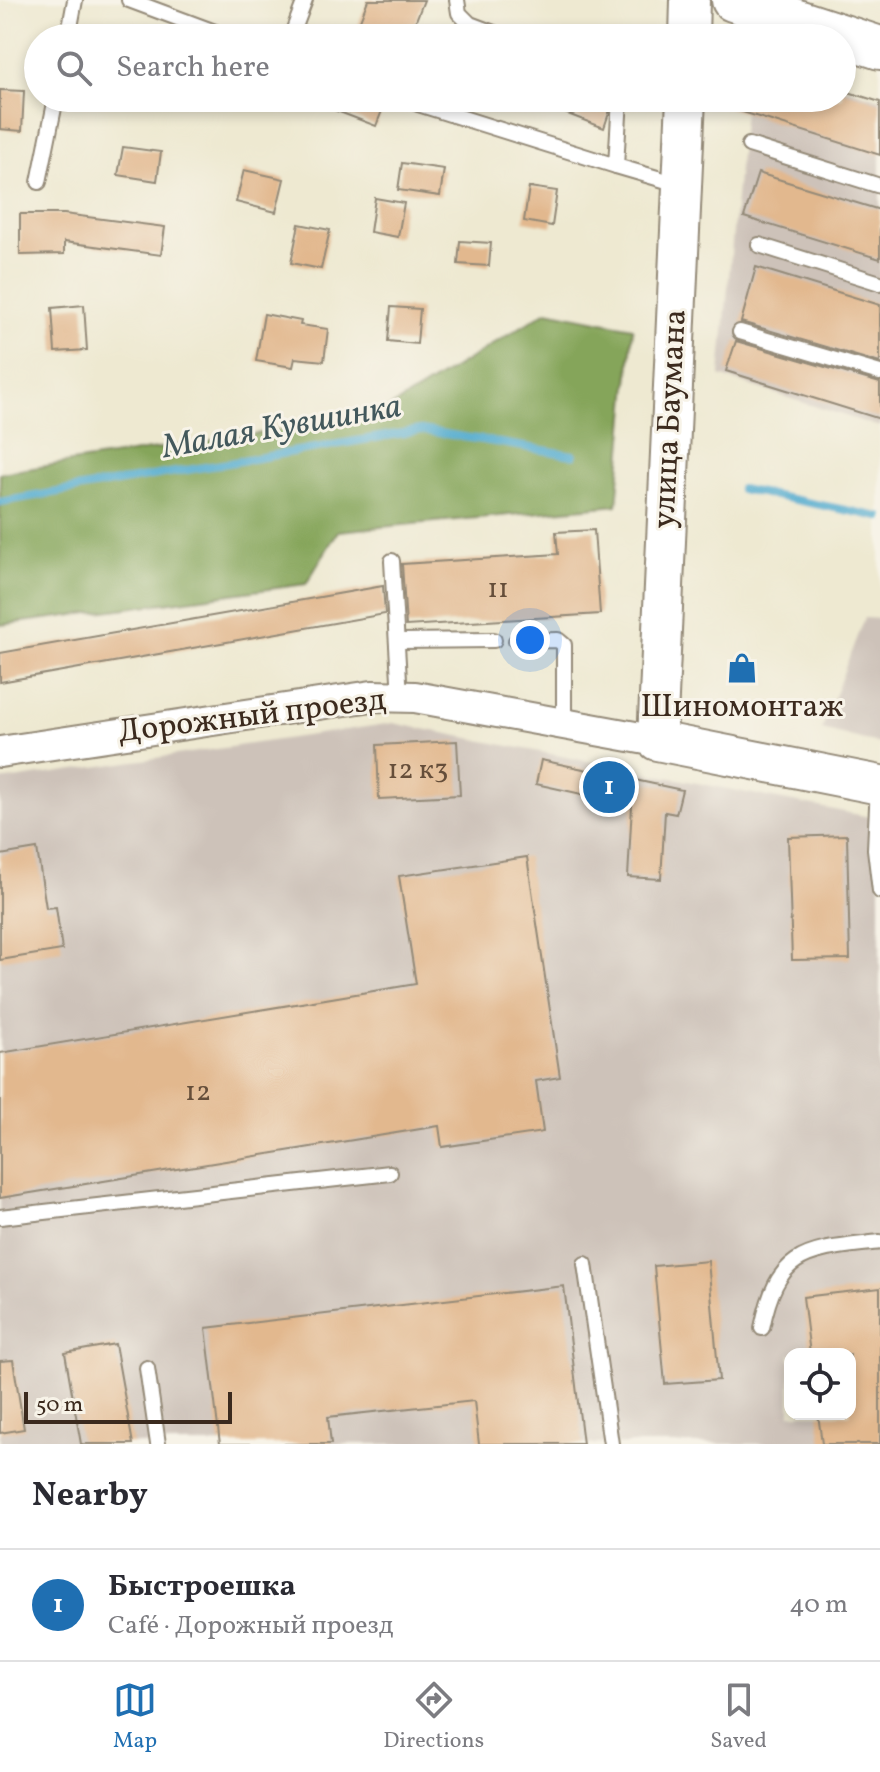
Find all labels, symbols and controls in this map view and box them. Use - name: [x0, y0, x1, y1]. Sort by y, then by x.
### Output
- search box: [24, 24, 856, 112]
- icon: search: [52, 46, 96, 90]
- text: Search here: [116, 47, 270, 89]
- street label: улица Баумана: [643, 308, 699, 530]
- water label: Малая Кувшинка: [158, 384, 405, 472]
- house number: 11: [487, 570, 509, 609]
- your location: [510, 620, 550, 660]
- shop icon: Шиномонтаж: [725, 651, 759, 685]
- street label: Дорожный проезд: [116, 679, 388, 755]
- place label: Шиномонтаж: [640, 686, 844, 730]
- house number: 12 к3: [388, 751, 448, 790]
- pin: 1: [583, 757, 635, 817]
- house number: 12: [185, 1073, 211, 1112]
- map controls: [784, 1348, 856, 1420]
- button: locate: [784, 1348, 856, 1420]
- scale bar: [24, 1388, 232, 1424]
- text: 50 m: [36, 1390, 83, 1421]
- text: Nearby: [32, 1473, 148, 1520]
- text: Быстроешка: [108, 1566, 296, 1608]
- text: 1: [53, 1587, 63, 1623]
- text: 40 m: [789, 1587, 848, 1623]
- text: Café · Дорожный проезд: [108, 1608, 394, 1644]
- tab: Map: [113, 1678, 157, 1757]
- tab: Directions: [383, 1678, 484, 1757]
- tab: Saved: [710, 1678, 767, 1757]

